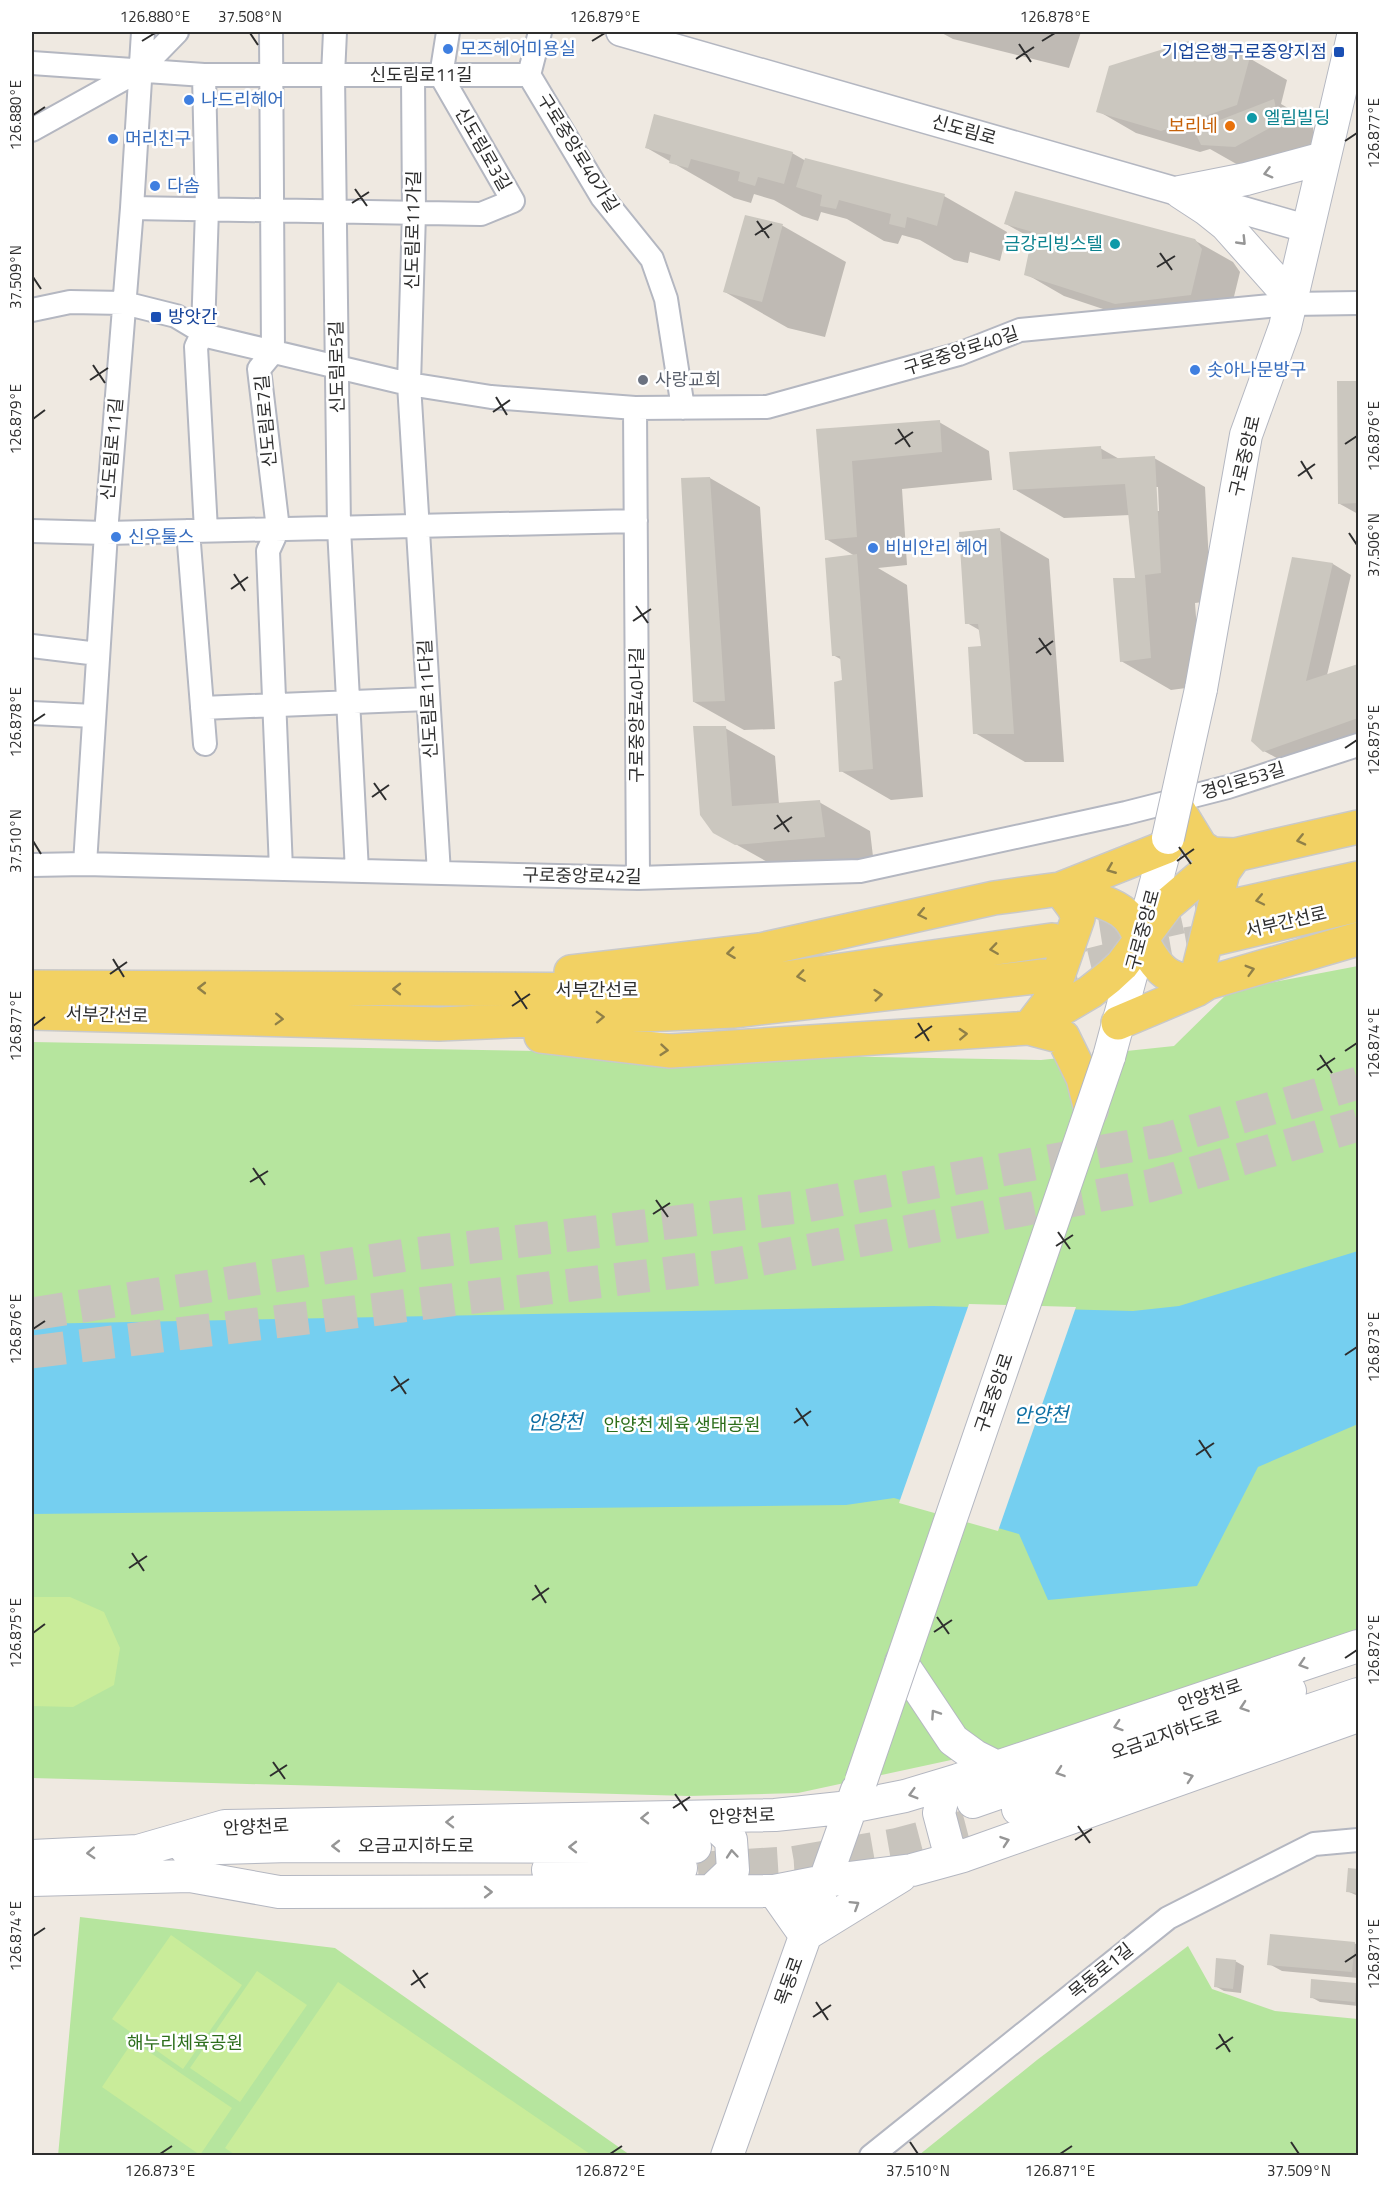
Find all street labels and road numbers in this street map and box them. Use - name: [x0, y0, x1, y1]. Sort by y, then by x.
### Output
- street label: 신도림로11길: [370, 61, 472, 88]
- street label: 구로중앙로40가길: [531, 88, 626, 218]
- street label: 신도림로3길: [449, 102, 518, 196]
- street label: 신도림로: [929, 107, 1000, 152]
- street label: 신도림로11가길: [398, 170, 427, 290]
- street label: 구로중앙로40길: [900, 319, 1022, 382]
- street label: 신도림로5길: [322, 320, 351, 414]
- street label: 신도림로7길: [248, 374, 283, 468]
- street label: 신도림로11길: [94, 396, 129, 501]
- street label: 구로중앙로: [1222, 413, 1267, 499]
- street label: 신도림로11다길: [411, 639, 444, 759]
- street label: 구로중앙로40나길: [623, 647, 650, 783]
- street label: 경인로53길: [1198, 755, 1288, 806]
- street label: 구로중앙로42길: [522, 861, 642, 890]
- street label: 구로중앙로: [1119, 886, 1166, 973]
- street label: 서부간선로: [1243, 899, 1329, 944]
- street label: 서부간선로: [556, 976, 638, 1003]
- street label: 서부간선로: [65, 1000, 149, 1029]
- street label: 구로중앙로: [967, 1349, 1020, 1436]
- street label: 안양천로: [1174, 1671, 1246, 1718]
- street label: 오금교지하도로: [1107, 1703, 1225, 1766]
- street label: 안양천로: [708, 1801, 776, 1830]
- street label: 안양천로: [222, 1811, 290, 1842]
- street label: 오금교지하도로: [358, 1832, 474, 1859]
- street label: 목동로1길: [1063, 1936, 1139, 2005]
- street label: 목동로: [767, 1953, 810, 2009]

